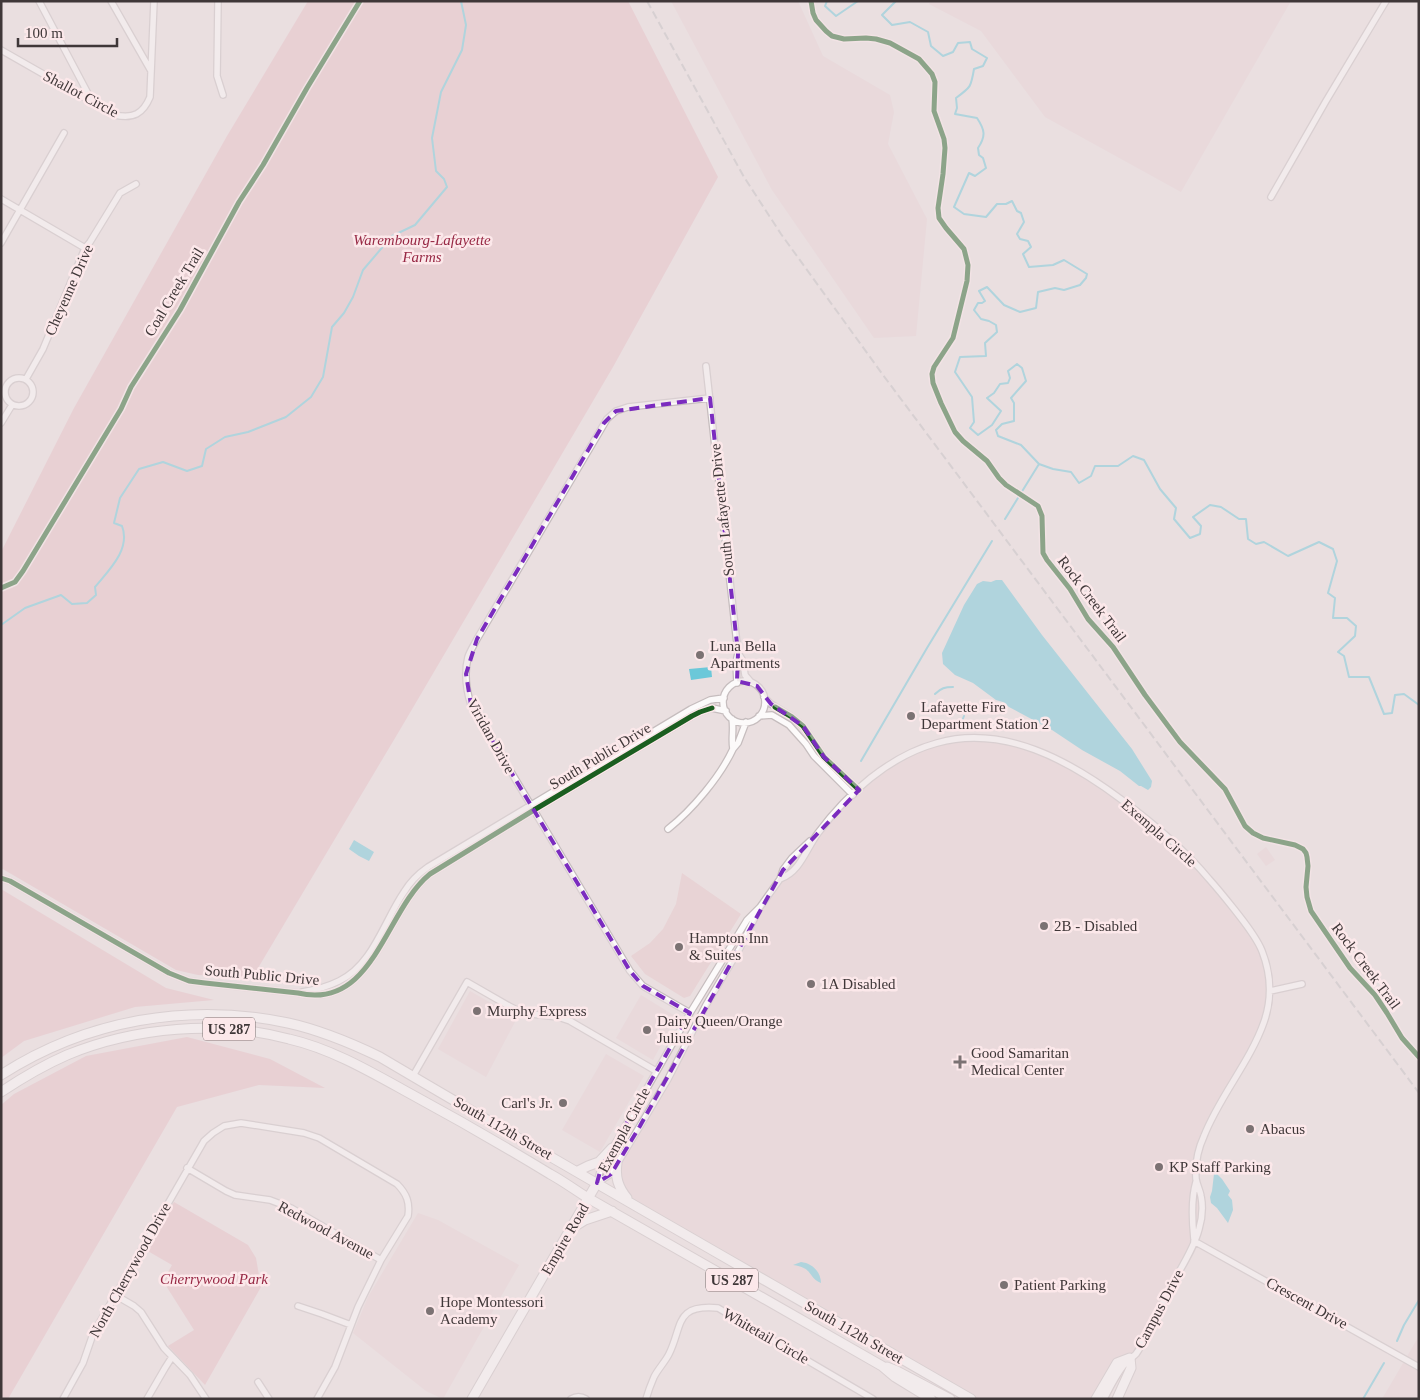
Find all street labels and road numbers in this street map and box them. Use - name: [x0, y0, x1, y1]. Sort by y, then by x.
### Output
- street label: Shallot Circle: [41, 67, 122, 121]
- street label: Cheyenne Drive: [42, 242, 96, 338]
- street label: Coal Creek Trail: [141, 245, 207, 339]
- street label: South Lafayette Drive: [707, 443, 737, 577]
- street label: Rock Creek Trail: [1055, 553, 1129, 645]
- street label: Viridan Drive: [464, 696, 518, 776]
- street label: South Public Drive: [547, 719, 654, 792]
- street label: Exempla Circle: [1118, 796, 1200, 870]
- street label: Rock Creek Trail: [1329, 920, 1403, 1012]
- street label: South Public Drive: [204, 962, 320, 988]
- road number: US 287: [203, 1018, 255, 1040]
- street label: Exempla Circle: [595, 1085, 653, 1175]
- street label: South 112th Street: [451, 1093, 556, 1163]
- street label: Redwood Avenue: [275, 1198, 377, 1262]
- street label: North Cherrywood Drive: [86, 1200, 174, 1340]
- street label: Empire Road: [538, 1200, 592, 1277]
- street label: Campus Drive: [1131, 1267, 1187, 1351]
- road number: US 287: [706, 1268, 758, 1292]
- street label: Crescent Drive: [1264, 1274, 1351, 1332]
- street label: South 112th Street: [802, 1297, 907, 1367]
- street label: Whitetail Circle: [720, 1305, 812, 1367]

